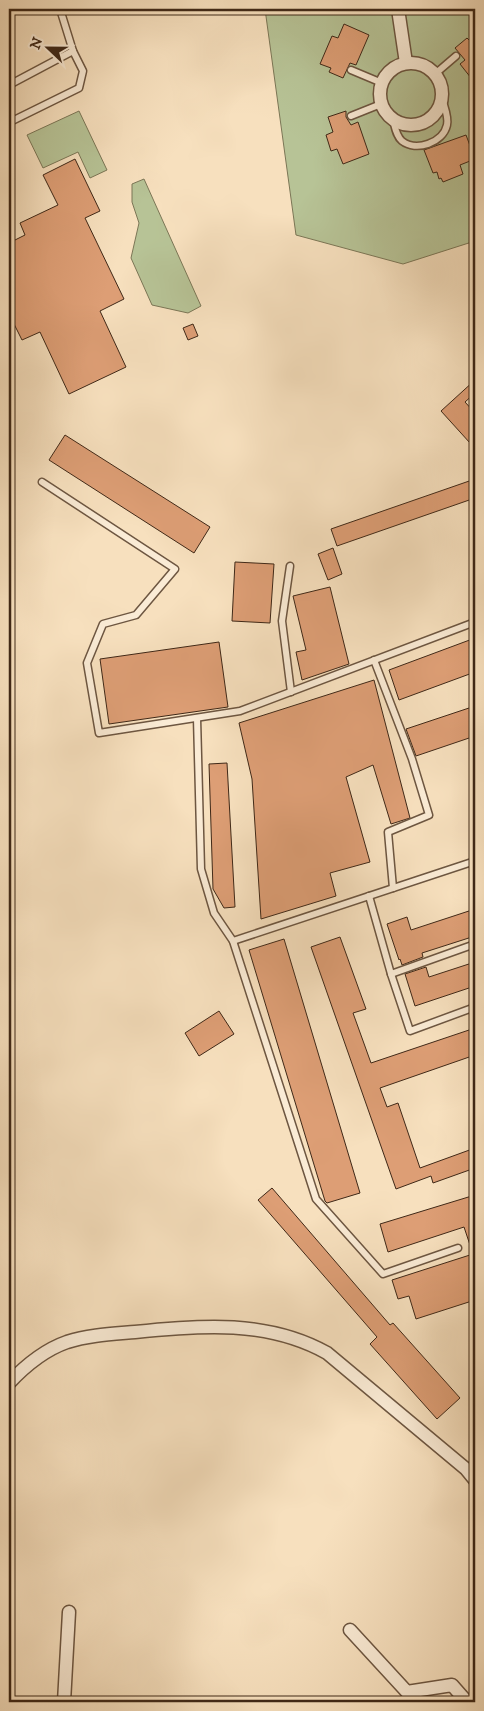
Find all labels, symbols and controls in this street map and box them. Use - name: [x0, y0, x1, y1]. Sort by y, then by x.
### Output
- north arrow: [22, 22, 72, 72]
- text: N: [26, 34, 48, 52]

